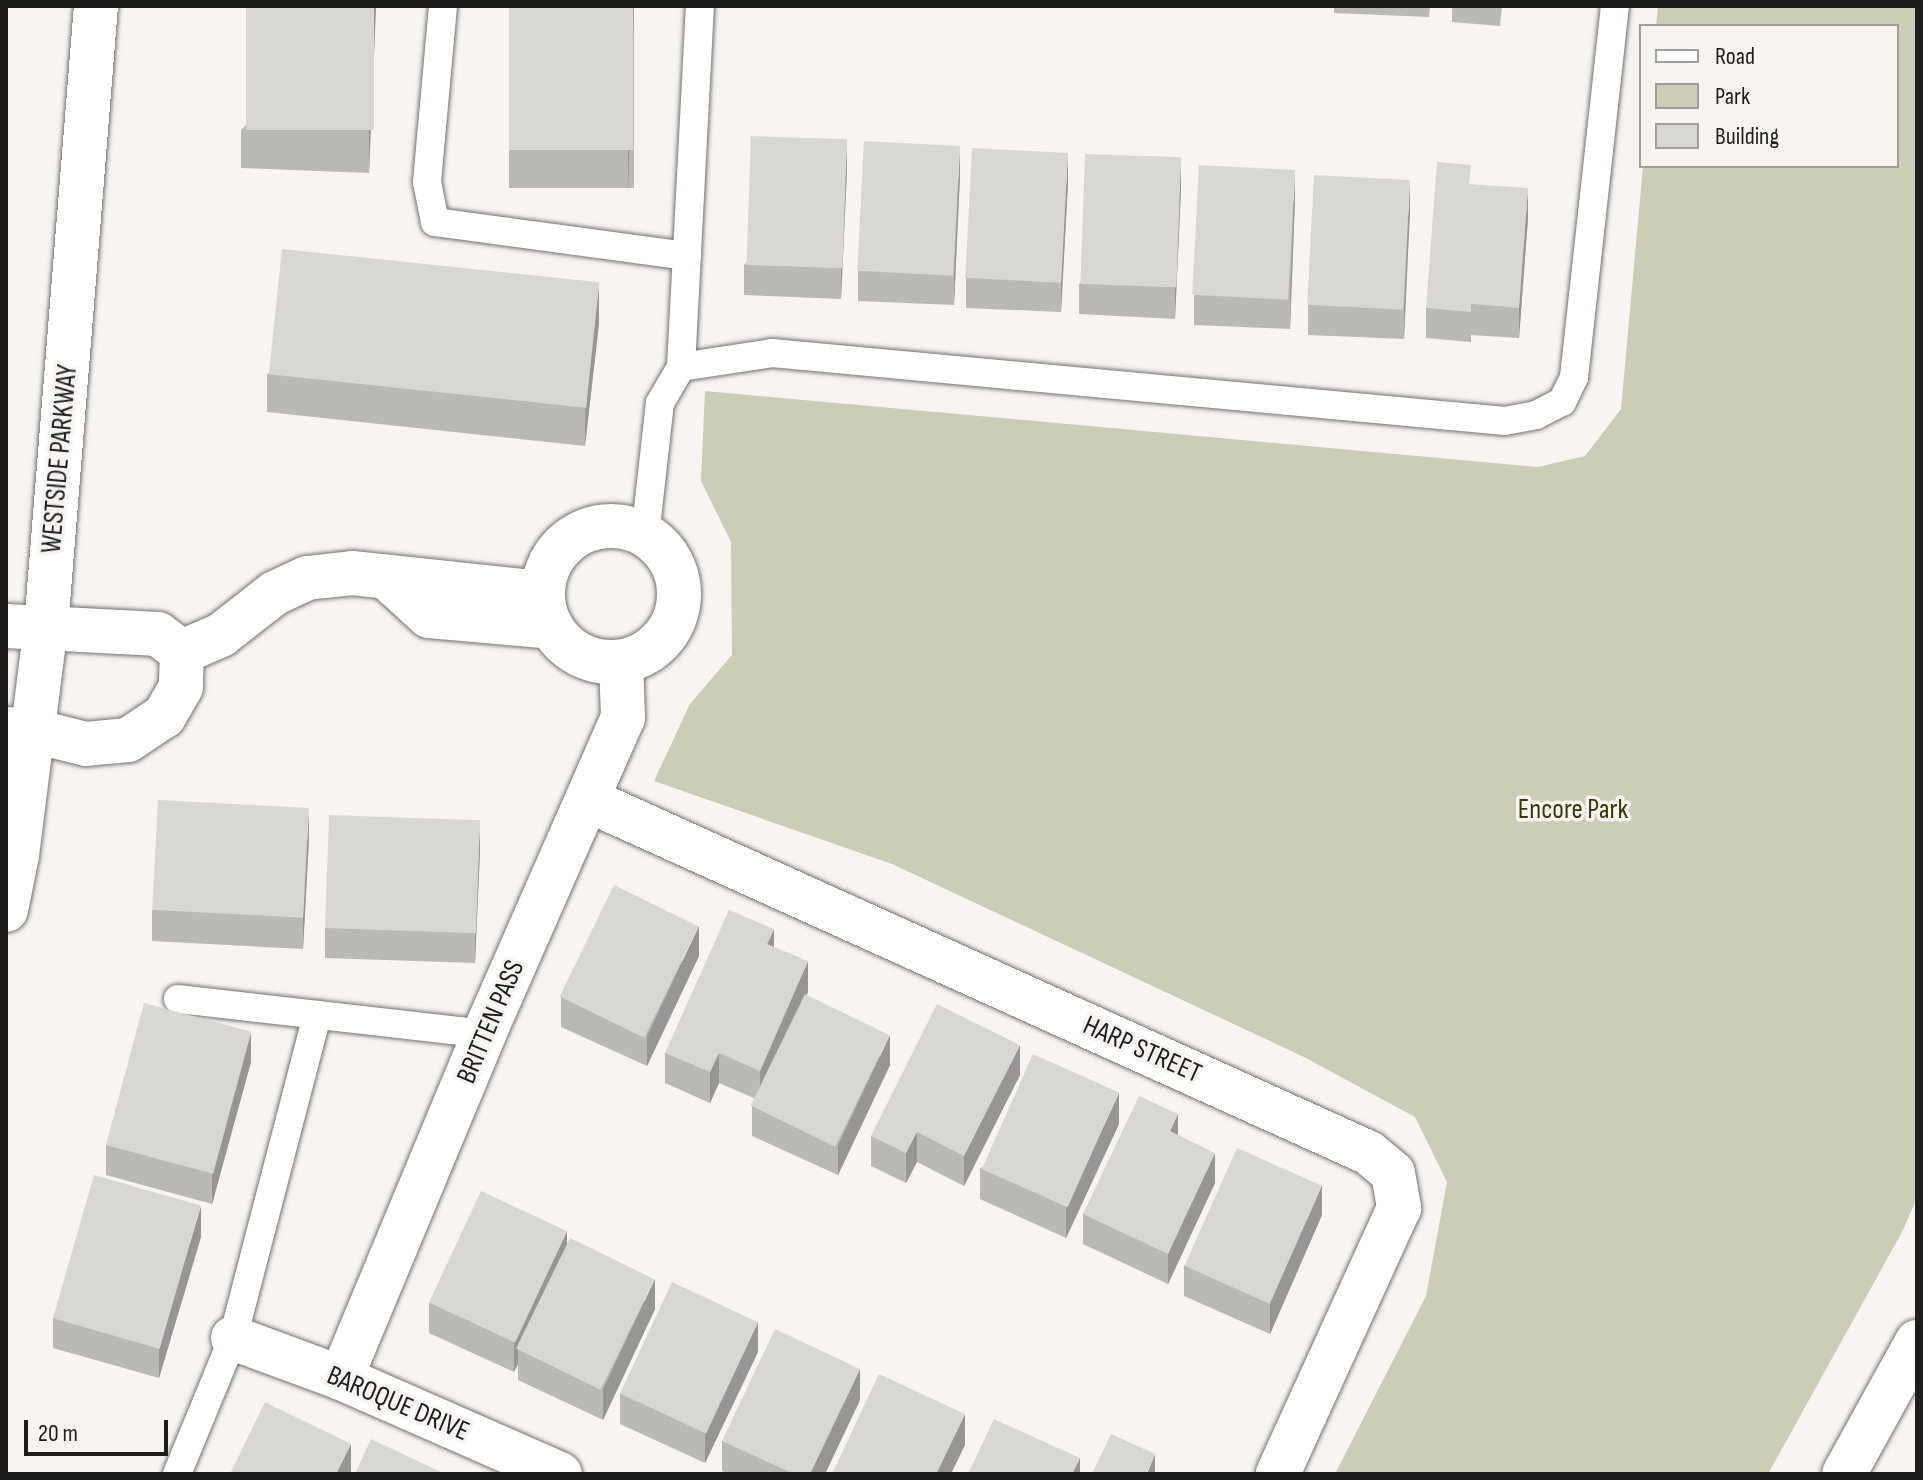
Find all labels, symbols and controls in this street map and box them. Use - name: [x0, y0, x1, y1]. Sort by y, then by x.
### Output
- legend: [1639, 24, 1899, 168]
- text: Road: [1715, 42, 1755, 71]
- text: Park: [1715, 82, 1750, 111]
- text: Building: [1715, 122, 1779, 151]
- street label: WESTSIDE PARKWAY: [35, 363, 85, 555]
- park label: Encore Park: [1518, 793, 1628, 827]
- street label: BRITTEN PASS: [450, 955, 532, 1089]
- street label: HARP STREET: [1078, 1009, 1206, 1091]
- street label: BAROQUE DRIVE: [322, 1359, 474, 1449]
- scale bar: [28, 1404, 172, 1454]
- text: 20 m: [38, 1419, 78, 1448]

